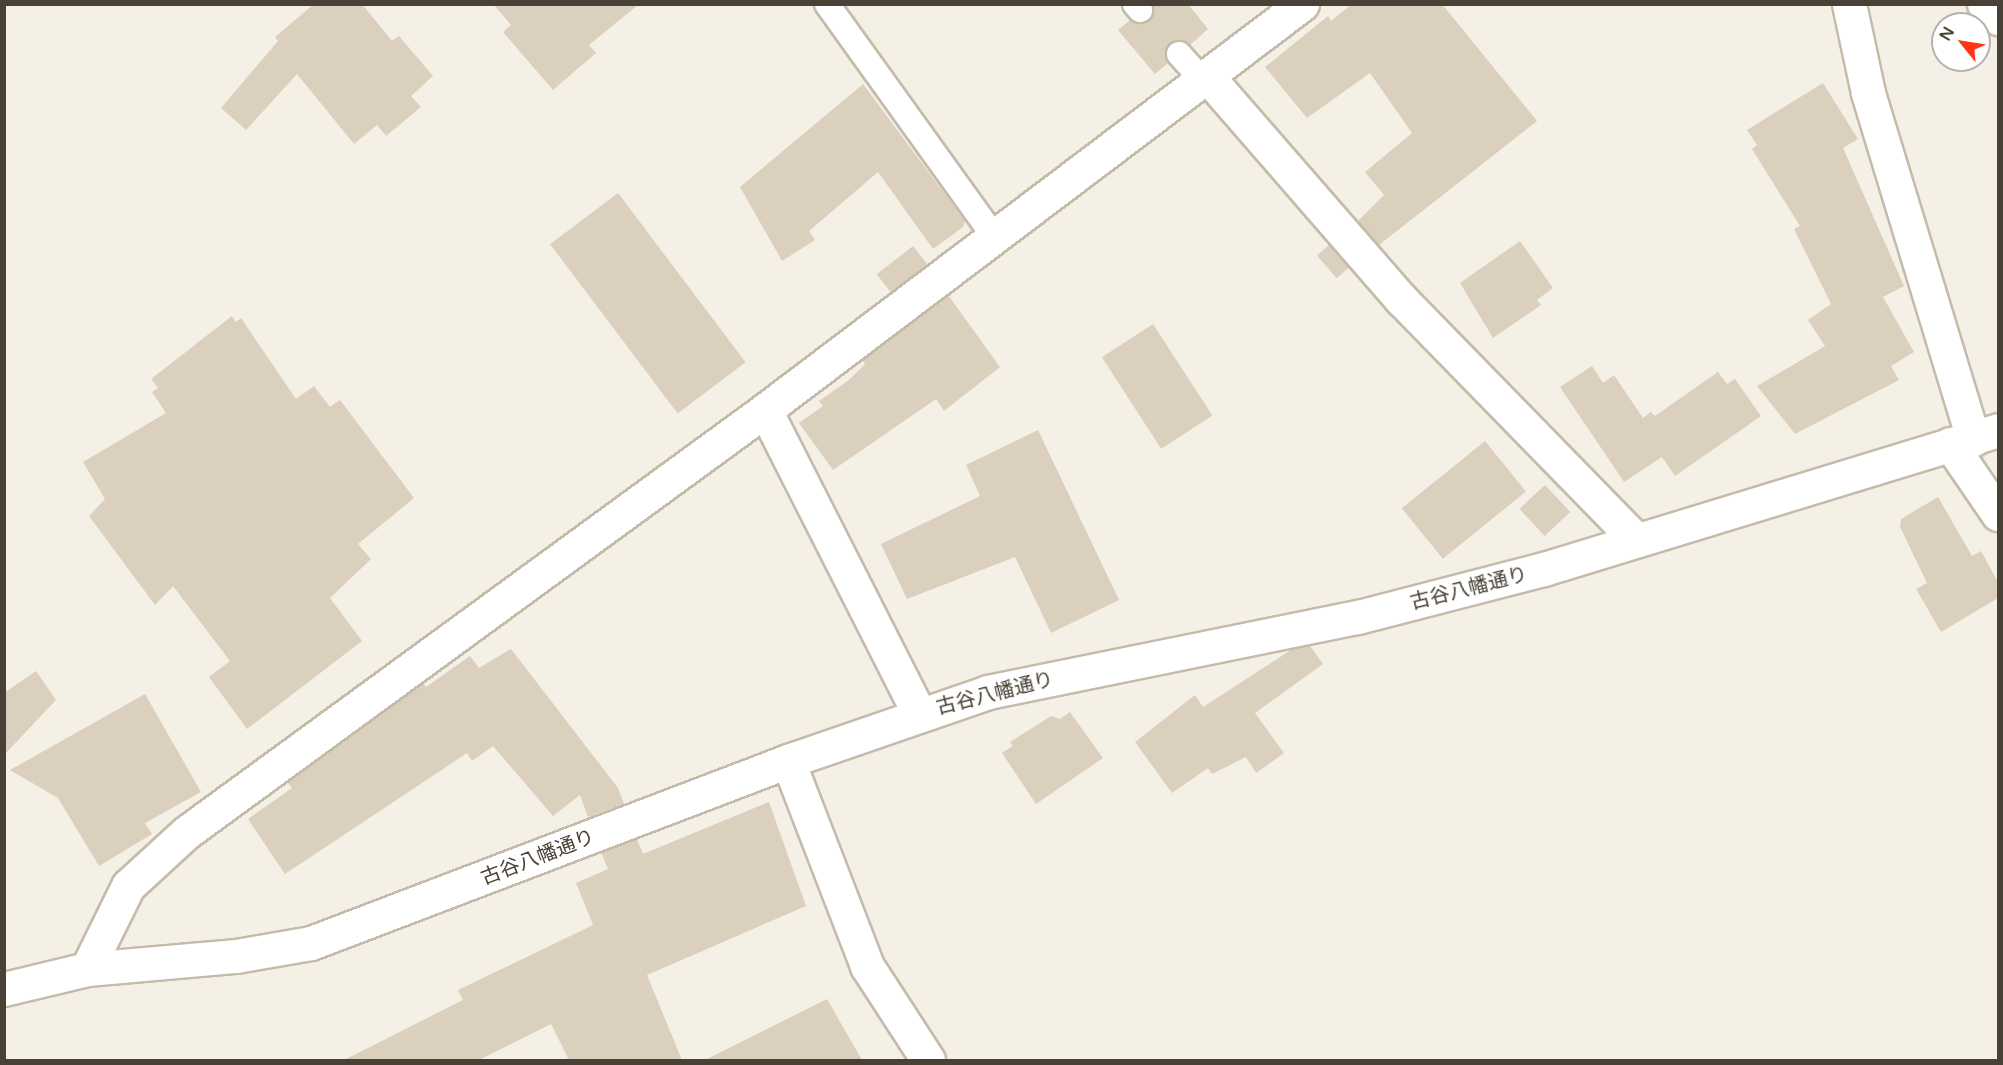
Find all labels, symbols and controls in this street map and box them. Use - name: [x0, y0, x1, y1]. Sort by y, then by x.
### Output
- north arrow: [1931, 12, 1991, 72]
- text: N: [1935, 23, 1959, 45]
- street label: 古谷八幡通り: [1408, 563, 1530, 615]
- street label: 古谷八幡通り: [934, 668, 1056, 720]
- street label: 古谷八幡通り: [478, 825, 598, 891]

